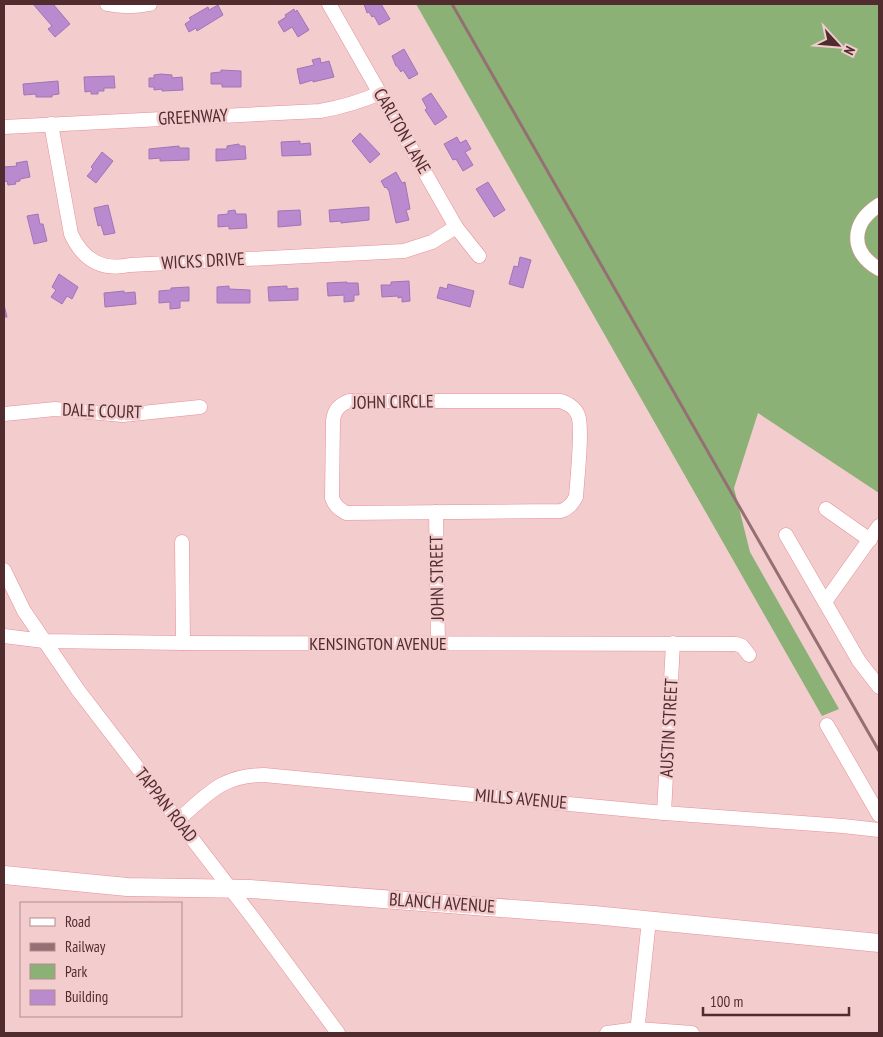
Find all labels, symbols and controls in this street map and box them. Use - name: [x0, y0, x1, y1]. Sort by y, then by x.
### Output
- north arrow: [813, 20, 863, 70]
- text: N: [840, 43, 859, 58]
- street label: CARLTON LANE: [369, 84, 436, 178]
- street label: GREENWAY: [157, 103, 229, 130]
- street label: WICKS DRIVE: [161, 247, 245, 274]
- street label: JOHN CIRCLE: [351, 389, 434, 414]
- street label: DALE COURT: [62, 398, 142, 423]
- street label: JOHN STREET: [424, 535, 449, 622]
- street label: KENSINGTON AVENUE: [309, 632, 447, 655]
- street label: AUSTIN STREET: [654, 678, 683, 778]
- street label: TAPPAN ROAD: [130, 763, 203, 847]
- street label: MILLS AVENUE: [474, 783, 568, 814]
- street label: BLANCH AVENUE: [388, 887, 496, 918]
- legend: [20, 902, 182, 1017]
- text: Road: [65, 912, 91, 931]
- text: Railway: [65, 937, 106, 956]
- text: Park: [65, 962, 87, 981]
- scale bar: [703, 984, 849, 1016]
- text: Building: [65, 987, 108, 1006]
- text: 100 m: [710, 992, 743, 1011]

